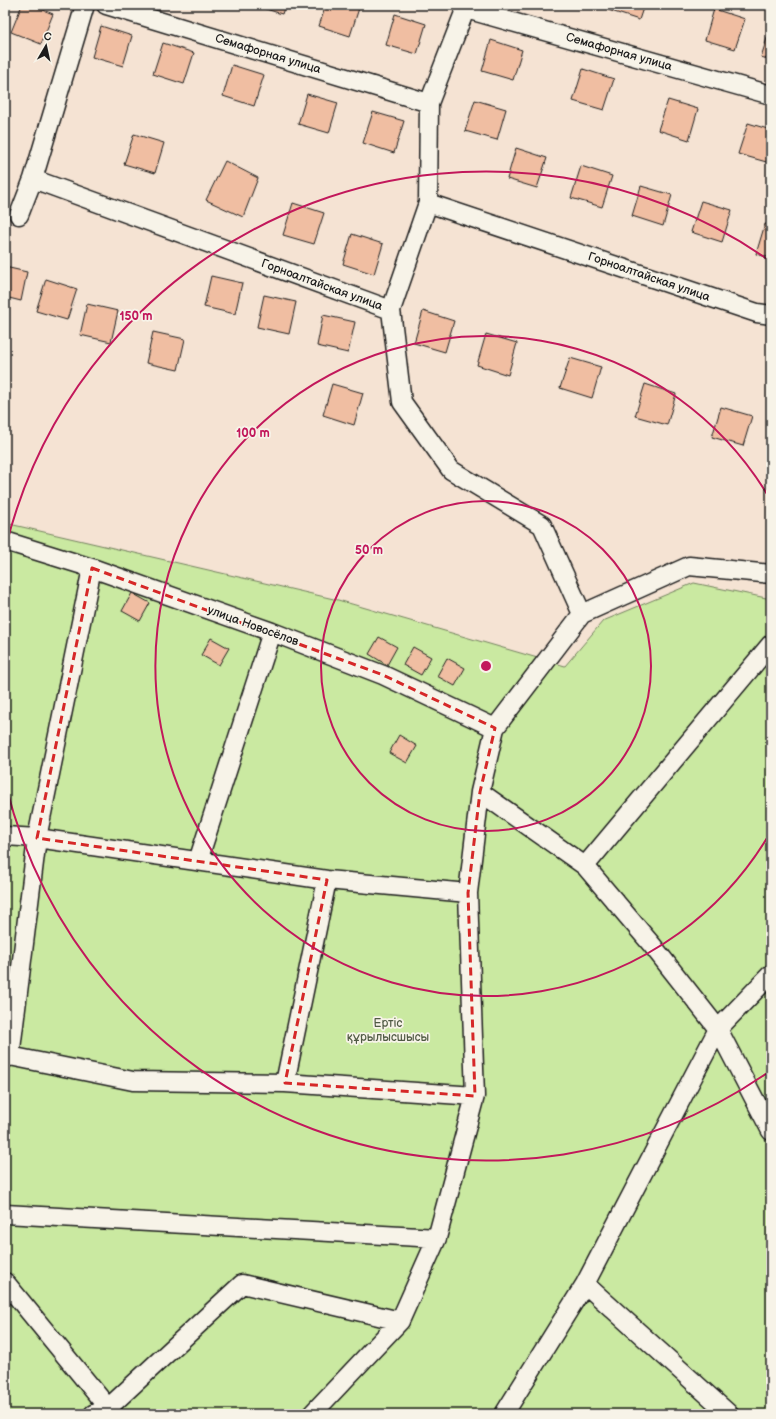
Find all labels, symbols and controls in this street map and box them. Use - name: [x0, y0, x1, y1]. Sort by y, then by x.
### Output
- north arrow: [26, 26, 66, 66]
- text: С: [43, 30, 53, 44]
- street label: Семафорная улица: [564, 30, 674, 74]
- street label: Семафорная улица: [213, 31, 323, 77]
- street label: Горноалтайская улица: [586, 249, 712, 305]
- street label: Горноалтайская улица: [259, 256, 385, 314]
- text: 150 m: [120, 309, 152, 324]
- text: 100 m: [236, 426, 270, 441]
- text: 50 m: [355, 543, 383, 558]
- street label: улица Новосёлов: [205, 603, 301, 650]
- centre of rings: [479, 659, 493, 673]
- park label: Ертіс құрылысшысы: [347, 1016, 429, 1045]

